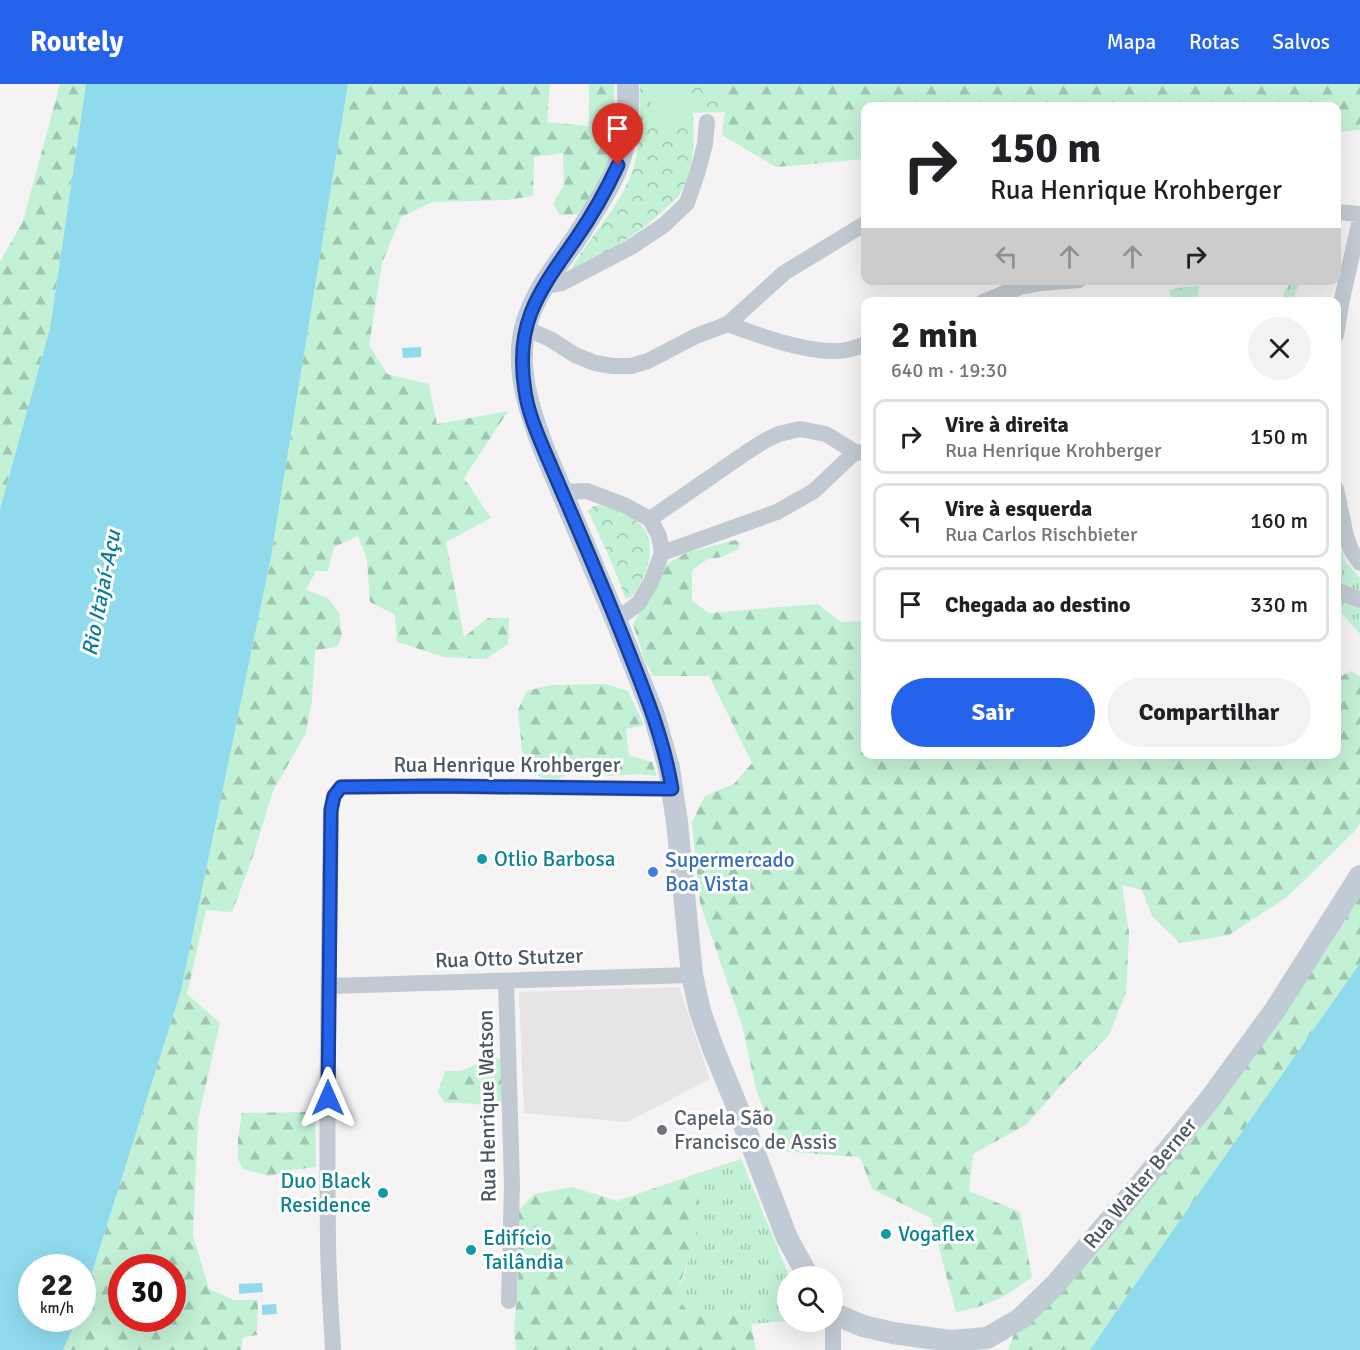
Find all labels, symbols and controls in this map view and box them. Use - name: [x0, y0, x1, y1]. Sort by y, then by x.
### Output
- text: Routely: [30, 25, 123, 59]
- text: Mapa: [1107, 29, 1156, 55]
- text: Rotas: [1189, 29, 1239, 55]
- text: Salvos: [1272, 29, 1330, 55]
- pin: [592, 103, 643, 165]
- icon: arrive: [601, 112, 634, 145]
- text: 150 m: [990, 123, 1101, 174]
- icon: right: [891, 126, 969, 204]
- text: Rua Henrique Krohberger: [990, 174, 1282, 207]
- icon: left: [990, 240, 1023, 273]
- icon: ahead: [1053, 240, 1086, 273]
- icon: ahead: [1116, 240, 1149, 273]
- icon: right: [1179, 240, 1212, 273]
- text: 2 min: [891, 313, 978, 358]
- button: close: [1248, 317, 1311, 380]
- text: 640 m · 19:30: [891, 358, 1007, 383]
- text: Vire à direita: [945, 411, 1069, 438]
- icon: right: [894, 420, 927, 453]
- text: 150 m: [1250, 423, 1308, 450]
- text: Rua Henrique Krohberger: [945, 438, 1161, 463]
- text: Vire à esquerda: [945, 495, 1092, 522]
- icon: left: [894, 504, 927, 537]
- text: 160 m: [1250, 507, 1308, 534]
- text: Rua Carlos Rischbieter: [945, 522, 1137, 547]
- water label: Rio Itajaí-Açu: [76, 526, 127, 658]
- icon: arrive: [894, 588, 927, 621]
- text: Chegada ao destino: [945, 591, 1131, 618]
- text: 330 m: [1250, 591, 1308, 618]
- button: Sair: [891, 678, 1095, 747]
- button: Compartilhar: [1107, 678, 1311, 747]
- street label: Rua Henrique Krohberger: [393, 752, 621, 778]
- place label: Otlio Barbosa: [494, 846, 615, 872]
- place label: Supermercado Boa Vista: [665, 847, 795, 897]
- marker: Otlio Barbosa: [475, 852, 489, 866]
- marker: Supermercado Boa Vista: [646, 865, 660, 879]
- street label: Rua Otto Stutzer: [434, 942, 584, 974]
- street label: Rua Henrique Watson: [472, 1009, 502, 1203]
- position arrow: [296, 1066, 360, 1130]
- place label: Capela São Francisco de Assis: [674, 1105, 837, 1155]
- street label: Rua Walter Berner: [1078, 1112, 1203, 1254]
- marker: Capela São Francisco de Assis: [655, 1123, 669, 1137]
- place label: Duo Black Residence: [280, 1168, 371, 1218]
- marker: Duo Black Residence: [376, 1186, 390, 1200]
- place label: Vogaflex: [898, 1221, 975, 1247]
- place label: Edifício Tailândia: [483, 1225, 564, 1275]
- marker: Vogaflex: [879, 1227, 893, 1241]
- marker: Edifício Tailândia: [464, 1243, 478, 1257]
- speed limit sign: 30: [108, 1254, 186, 1332]
- map controls: [777, 1266, 843, 1332]
- button: search: [777, 1266, 843, 1332]
- text: 22: [41, 1267, 73, 1304]
- text: km/h: [40, 1299, 74, 1317]

